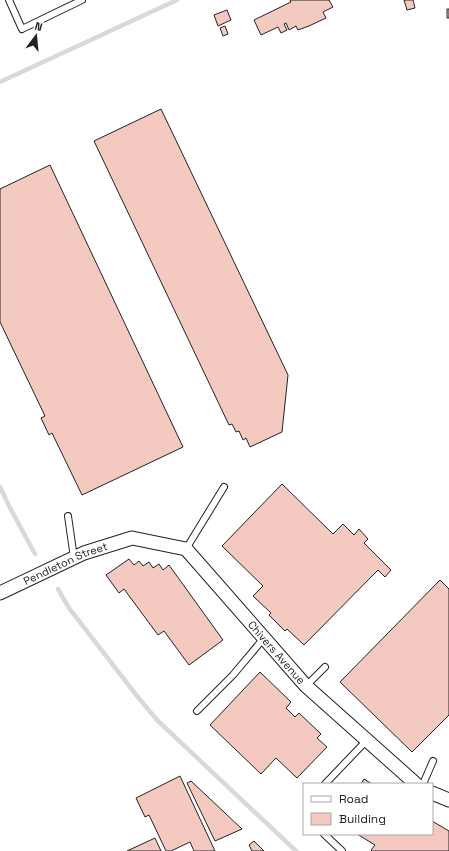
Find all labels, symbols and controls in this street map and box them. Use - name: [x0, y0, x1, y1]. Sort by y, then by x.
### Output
- north arrow: [16, 16, 56, 56]
- text: N: [33, 19, 44, 34]
- street label: Pendleton Street: [21, 539, 109, 588]
- street label: Chivers Avenue: [245, 618, 308, 687]
- legend: [303, 783, 433, 835]
- text: Road: [339, 791, 368, 807]
- text: Building: [339, 811, 386, 827]

